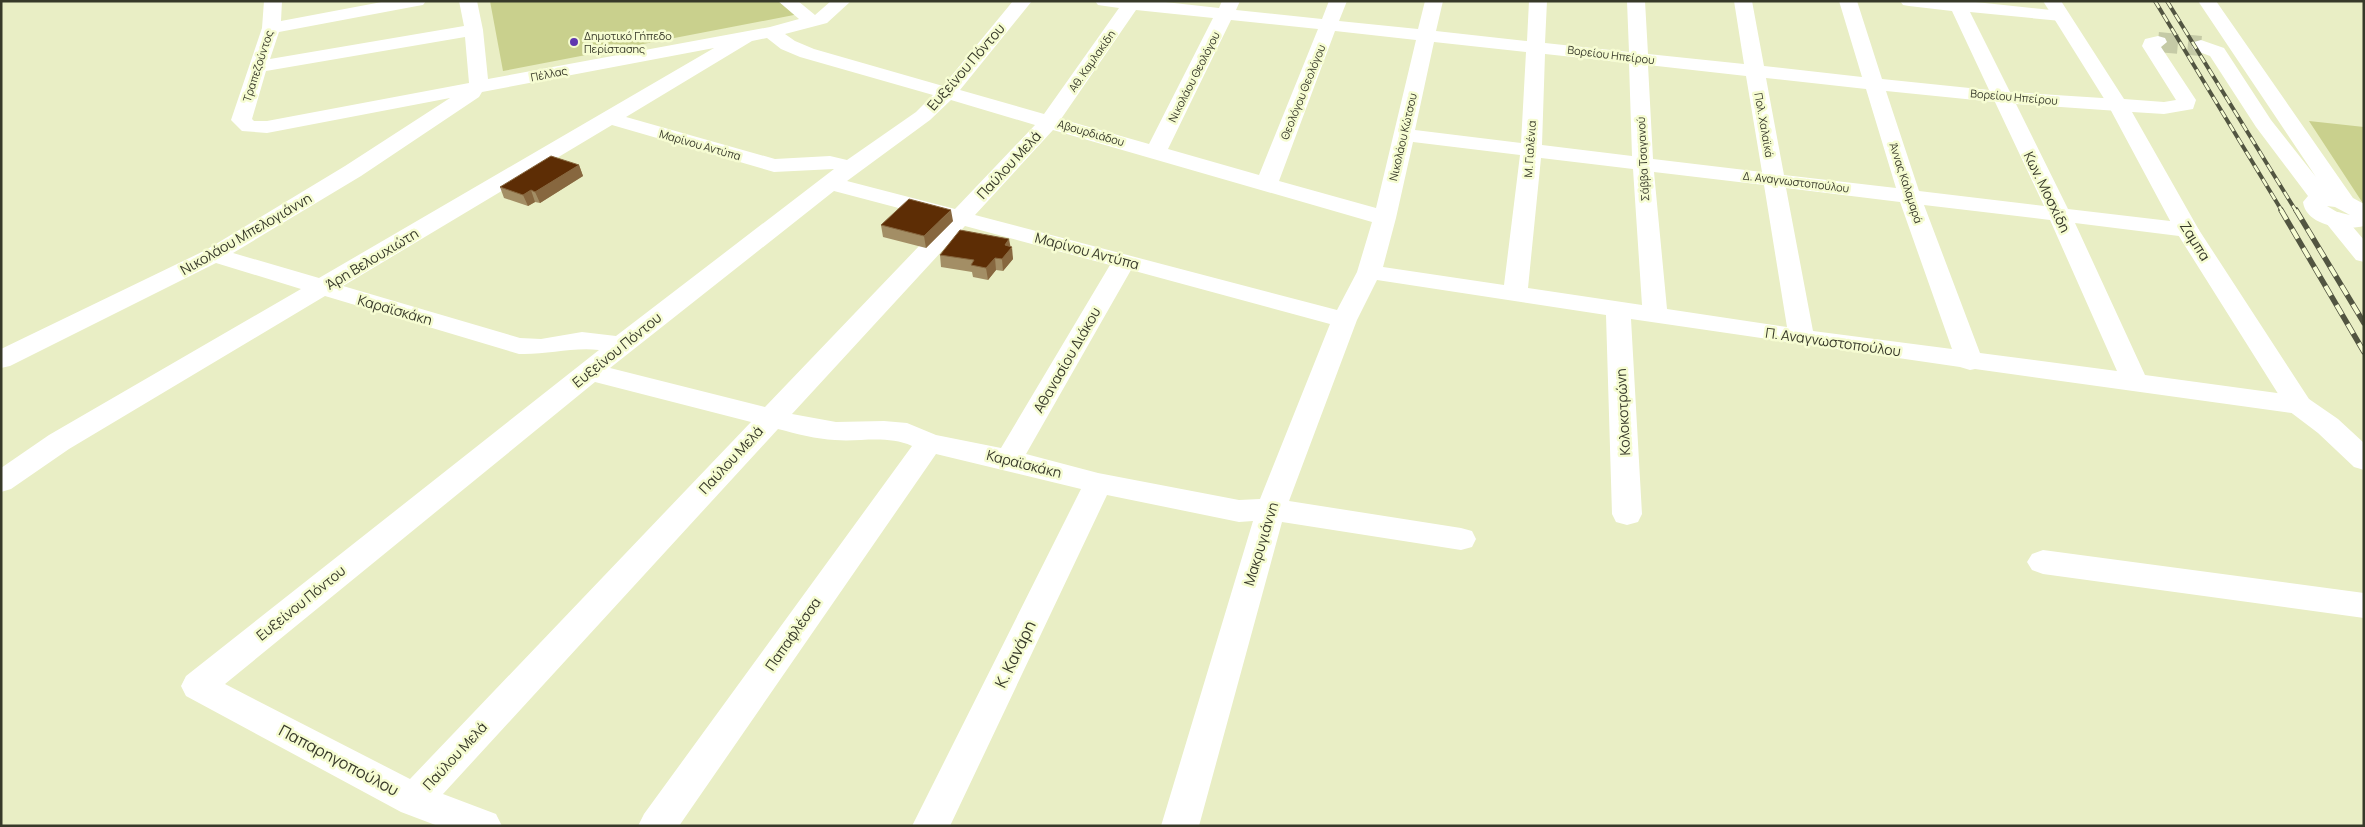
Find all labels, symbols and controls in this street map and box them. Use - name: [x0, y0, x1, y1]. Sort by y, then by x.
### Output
- street label: Ευξείνου Πόντου: [923, 19, 1009, 114]
- street label: Αθ. Καμλακίδη: [1065, 27, 1118, 95]
- street label: Τραπεζούντος: [239, 28, 276, 104]
- place label: Δημοτικό Γήπεδο Περίστασης: [584, 28, 672, 56]
- street label: Νικολάου Θεολόγου: [1164, 29, 1223, 125]
- marker: Δημοτικό Γήπεδο Περίστασης: [568, 36, 580, 48]
- street label: Θεολόγου Θεολόγου: [1277, 42, 1328, 142]
- street label: Βορείου Ηπείρου: [1567, 42, 1656, 67]
- street label: Πέλλας: [529, 63, 569, 84]
- street label: Βορείου Ηπείρου: [1970, 85, 2058, 108]
- street label: Πολ. Χαλαϊκά: [1751, 91, 1778, 159]
- street label: Νικολάου Κώτσου: [1385, 92, 1420, 182]
- street label: Αβουρδιάδου: [1056, 116, 1126, 149]
- street label: Σάββα Τσαγανού: [1633, 116, 1652, 202]
- street label: Μ. Γιαλένια: [1520, 120, 1539, 178]
- street label: Μαρίνου Αντύπα: [658, 126, 743, 163]
- street label: Παύλου Μελά: [972, 127, 1045, 203]
- street label: Άννας Καλαμαρά: [1886, 141, 1927, 225]
- street label: Κων. Μοσχίδη: [2020, 148, 2075, 235]
- street label: Δ. Αναγνωστοπούλου: [1742, 168, 1850, 195]
- street label: Νικολάου Μπελογιάννη: [176, 188, 315, 279]
- street label: Ζαμπα: [2176, 217, 2215, 264]
- street label: Άρη Βελουχιώτη: [322, 223, 422, 294]
- street label: Μαρίνου Αντύπα: [1033, 227, 1141, 274]
- street label: Καραϊσκάκη: [356, 290, 435, 329]
- street label: Αθανασίου Διάκου: [1029, 303, 1105, 416]
- street label: Ευξείνου Πόντου: [568, 308, 665, 391]
- street label: Π. Αναγνωστοπούλου: [1764, 323, 1902, 360]
- street label: Κολοκοτρώνη: [1611, 368, 1634, 456]
- street label: Παύλου Μελά: [694, 422, 767, 498]
- street label: Καραϊσκάκη: [985, 445, 1064, 482]
- street label: Μακρυγιάννη: [1239, 500, 1282, 588]
- street label: Ευξείνου Πόντου: [252, 561, 349, 644]
- street label: Παπαφλέσσα: [760, 593, 825, 674]
- street label: Κ. Κανάρη: [989, 617, 1041, 691]
- street label: Παύλου Μελά: [418, 718, 491, 794]
- street label: Παπαρηγοπούλου: [275, 719, 403, 801]

